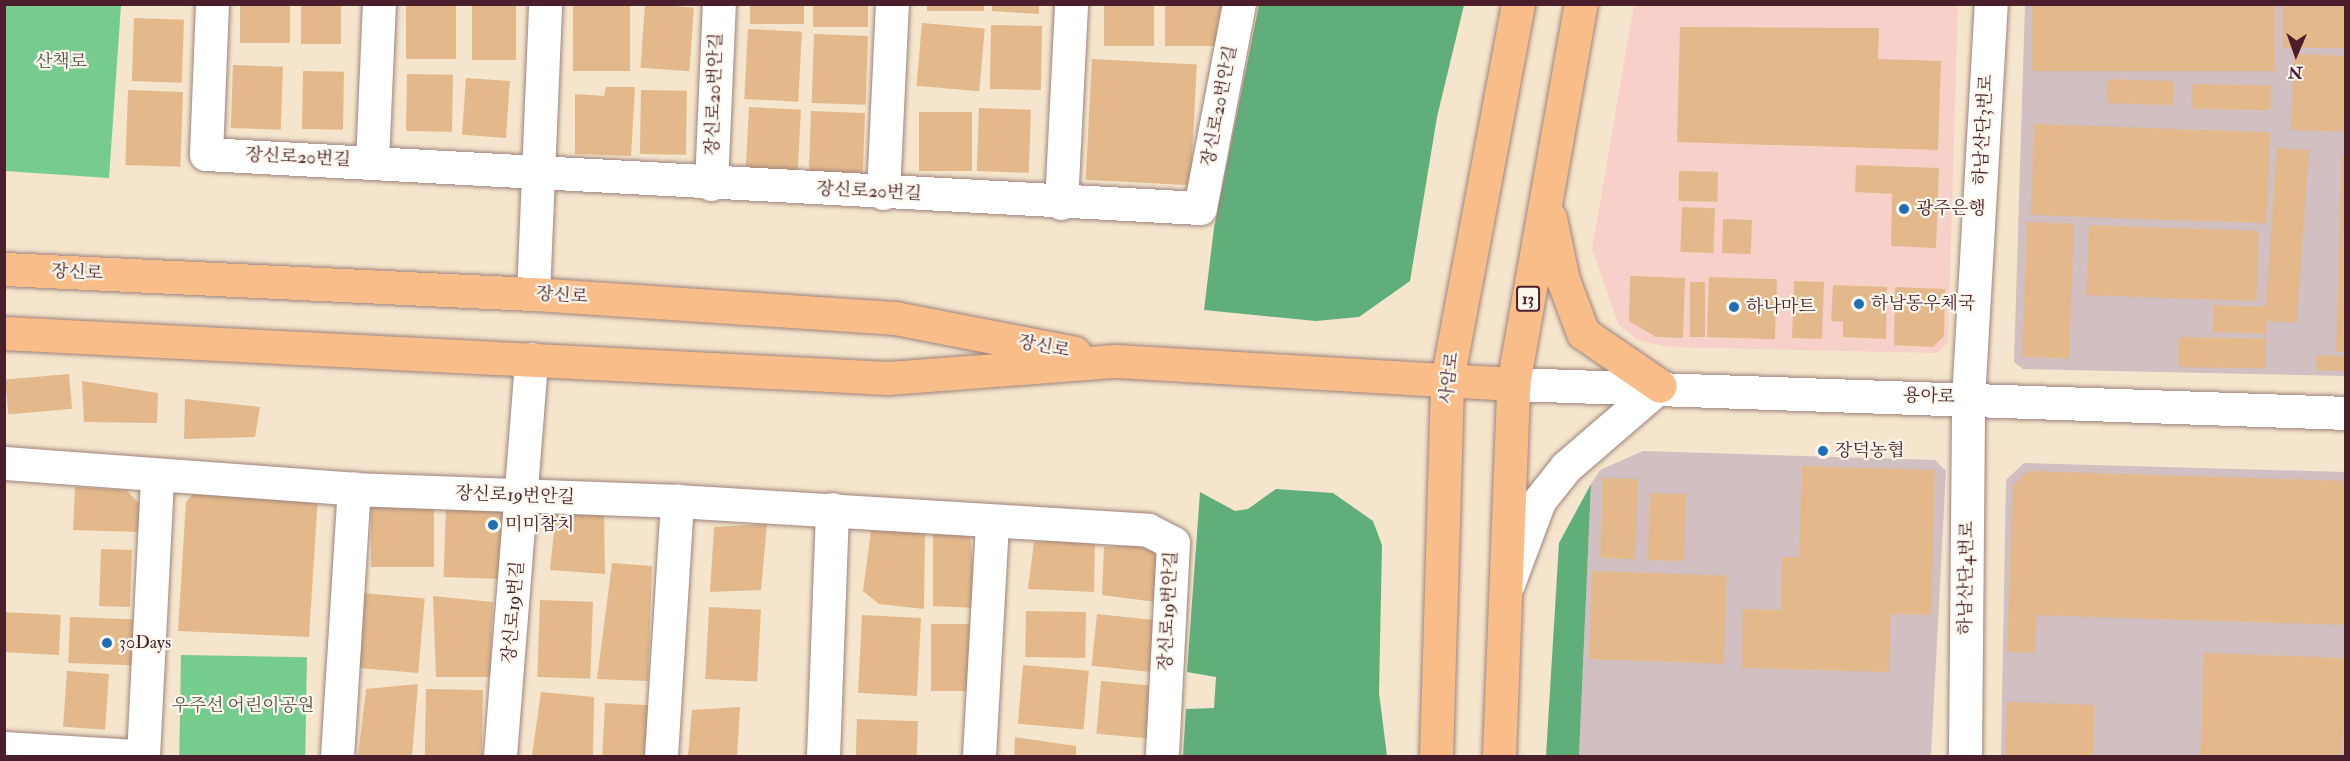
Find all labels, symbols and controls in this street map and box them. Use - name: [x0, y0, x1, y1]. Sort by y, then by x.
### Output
- north arrow: [2266, 24, 2326, 84]
- street label: 장신로20번안길: [702, 32, 728, 156]
- street label: 장신로20번안길: [1198, 44, 1242, 168]
- park label: 산책로: [35, 51, 87, 73]
- text: N: [2288, 62, 2303, 82]
- street label: 하남산단3번로: [1970, 74, 1998, 186]
- street label: 장신로20번길: [245, 144, 351, 172]
- street label: 장신로20번길: [816, 178, 922, 206]
- place label: 광주은행: [1916, 198, 1986, 220]
- marker: 광주은행: [1897, 202, 1911, 216]
- street label: 장신로: [50, 261, 104, 285]
- street label: 장신로: [535, 283, 589, 309]
- road number: 13: [1516, 286, 1540, 312]
- place label: 하남동우체국: [1871, 293, 1975, 315]
- place label: 하나마트: [1746, 296, 1816, 318]
- marker: 하남동우체국: [1852, 297, 1866, 311]
- marker: 하나마트: [1727, 300, 1741, 314]
- street label: 장신로: [1016, 331, 1072, 363]
- street label: 사암로: [1436, 351, 1464, 405]
- street label: 용아로: [1903, 385, 1955, 409]
- place label: 장덕농협: [1835, 440, 1905, 462]
- marker: 장덕농협: [1816, 444, 1830, 458]
- street label: 장신로19번안길: [455, 483, 575, 509]
- place label: 미미참치: [505, 514, 575, 536]
- marker: 미미참치: [486, 518, 500, 532]
- street label: 하남산단4번로: [1955, 521, 1979, 635]
- street label: 장신로19번안길: [1155, 551, 1183, 671]
- street label: 장신로19번길: [499, 560, 529, 664]
- place label: 30Days: [119, 632, 171, 654]
- marker: 30Days: [100, 636, 114, 650]
- park label: 우주선 어린이공원: [172, 695, 314, 717]

